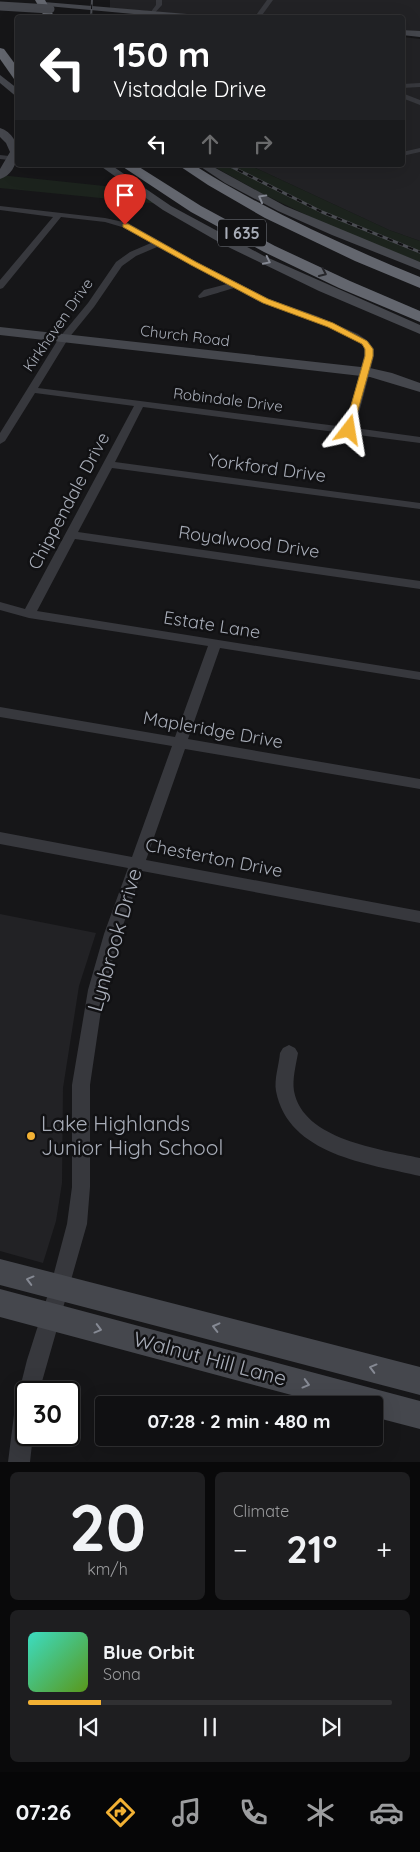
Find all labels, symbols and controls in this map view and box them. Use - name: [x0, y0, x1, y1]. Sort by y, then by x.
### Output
- text: 150 m: [113, 32, 210, 76]
- icon: left: [30, 35, 95, 100]
- text: Vistadale Drive: [113, 75, 266, 103]
- icon: left: [143, 130, 171, 158]
- icon: ahead: [196, 130, 224, 158]
- icon: right: [249, 130, 277, 158]
- pin: [104, 174, 146, 225]
- icon: arrive: [111, 181, 139, 209]
- one-way arrow: [258, 195, 267, 205]
- road number: I 635: [218, 220, 266, 247]
- one-way arrow: [262, 255, 271, 265]
- one-way arrow: [318, 267, 327, 278]
- street label: Kirkhaven Drive: [18, 274, 97, 375]
- street label: Church Road: [139, 321, 231, 350]
- street label: Robindale Drive: [172, 383, 284, 416]
- position arrow: [322, 403, 374, 455]
- street label: Chippendale Drive: [23, 428, 114, 573]
- street label: Yorkford Drive: [206, 448, 328, 487]
- street label: Royalwood Drive: [177, 520, 321, 563]
- street label: Estate Lane: [162, 605, 262, 644]
- street label: Mapleridge Drive: [141, 706, 285, 753]
- street label: Chesterton Drive: [144, 833, 285, 882]
- street label: Lynbrook Drive: [81, 865, 147, 1014]
- place label: Lake Highlands Junior High School: [41, 1110, 223, 1160]
- marker: Lake Highlands Junior High School: [25, 1130, 37, 1142]
- one-way arrow: [26, 1275, 35, 1286]
- one-way arrow: [212, 1323, 220, 1333]
- one-way arrow: [93, 1324, 101, 1334]
- street label: Walnut Hill Lane: [131, 1325, 290, 1391]
- one-way arrow: [369, 1363, 377, 1374]
- one-way arrow: [301, 1379, 309, 1389]
- speed limit sign: 30: [15, 1381, 80, 1446]
- text: 07:28 · 2 min · 480 m: [147, 1409, 331, 1433]
- text: 20: [69, 1486, 146, 1567]
- text: Climate: [233, 1501, 289, 1521]
- text: 21°: [286, 1525, 338, 1573]
- text: −: [233, 1532, 248, 1567]
- text: +: [376, 1532, 392, 1567]
- text: km/h: [87, 1559, 128, 1579]
- text: Blue Orbit: [103, 1640, 195, 1664]
- text: Sona: [103, 1664, 141, 1684]
- icon: previous: [75, 1713, 103, 1741]
- icon: pause: [196, 1713, 224, 1741]
- icon: next: [317, 1713, 345, 1741]
- icon: directions: [103, 1795, 138, 1830]
- icon: music: [169, 1795, 204, 1830]
- icon: phone: [236, 1795, 271, 1830]
- icon: climate: [303, 1795, 338, 1830]
- icon: car: [369, 1795, 404, 1830]
- text: 07:26: [16, 1798, 71, 1826]

